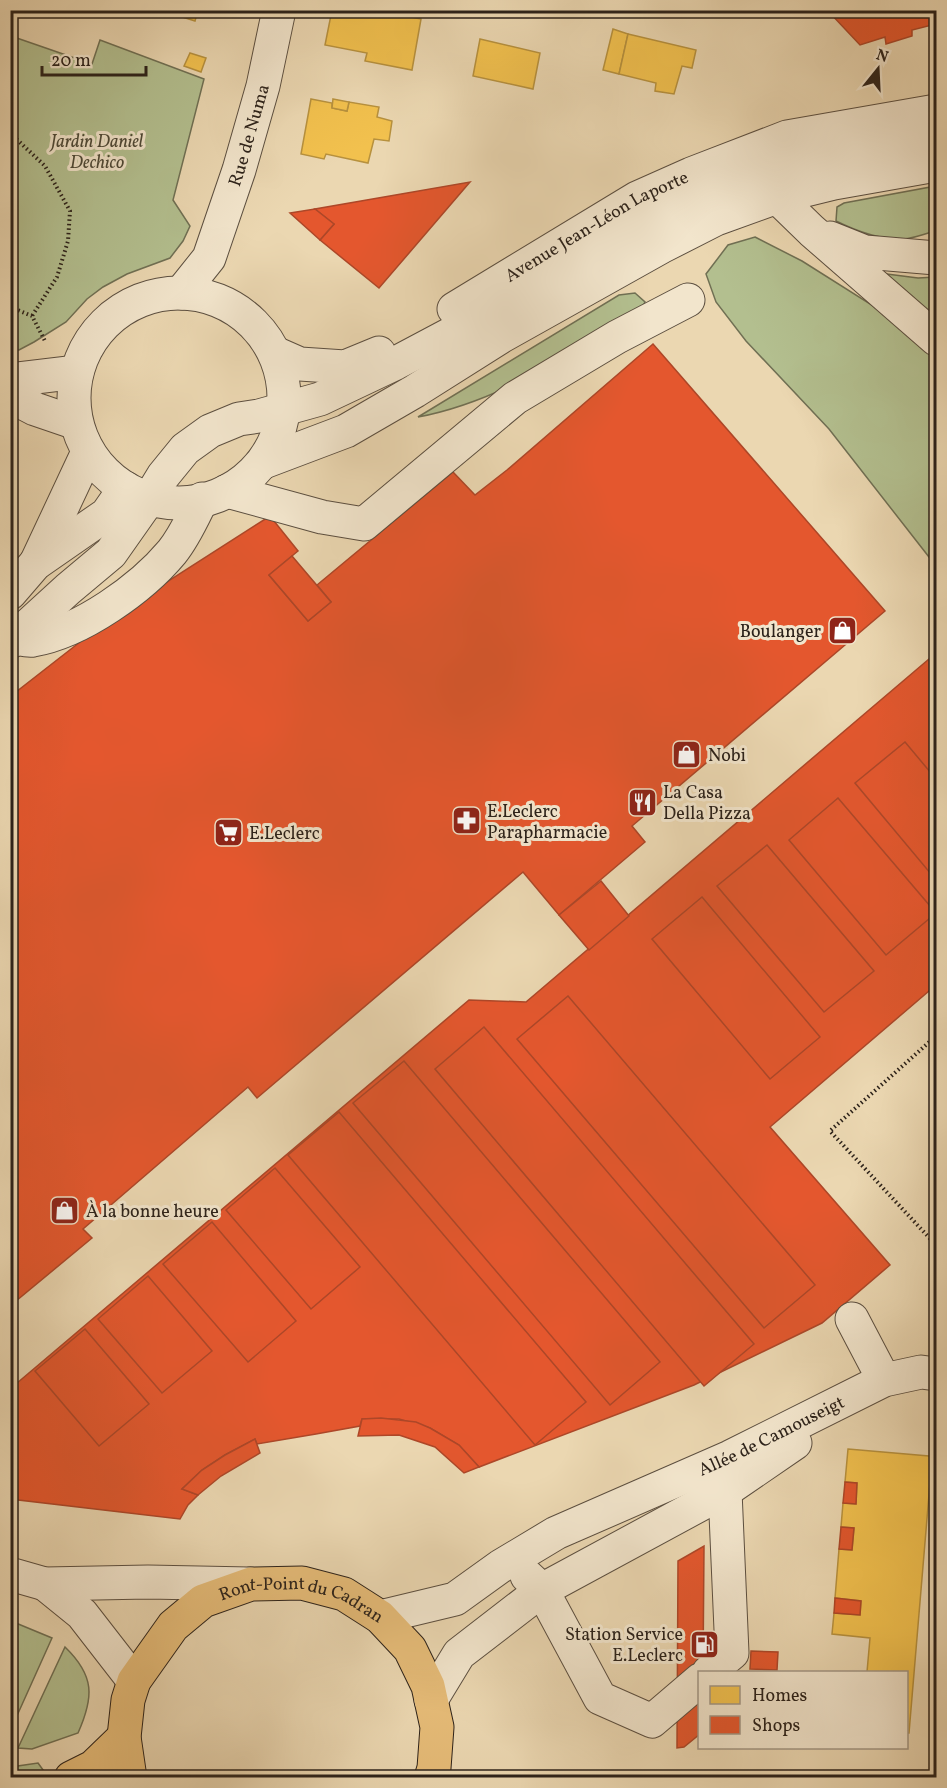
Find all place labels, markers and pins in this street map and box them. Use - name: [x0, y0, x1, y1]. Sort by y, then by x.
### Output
- shop icon: Boulanger: [826, 615, 858, 647]
- place label: Boulanger: [740, 620, 821, 645]
- shop icon: Nobi: [671, 739, 703, 771]
- place label: Nobi: [708, 744, 746, 769]
- place label: La Casa Della Pizza: [663, 781, 751, 827]
- restaurant icon: La Casa Della Pizza: [626, 786, 658, 818]
- place label: E.Leclerc Parapharmacie: [487, 800, 607, 846]
- pharmacy icon: E.Leclerc Parapharmacie: [450, 805, 482, 837]
- supermarket icon: E.Leclerc: [212, 817, 244, 849]
- place label: E.Leclerc: [249, 822, 320, 847]
- shop icon: À la bonne heure: [49, 1195, 81, 1227]
- place label: À la bonne heure: [86, 1200, 219, 1225]
- place label: Station Service E.Leclerc: [565, 1623, 683, 1669]
- fuel station icon: Station Service E.Leclerc: [688, 1628, 720, 1660]

